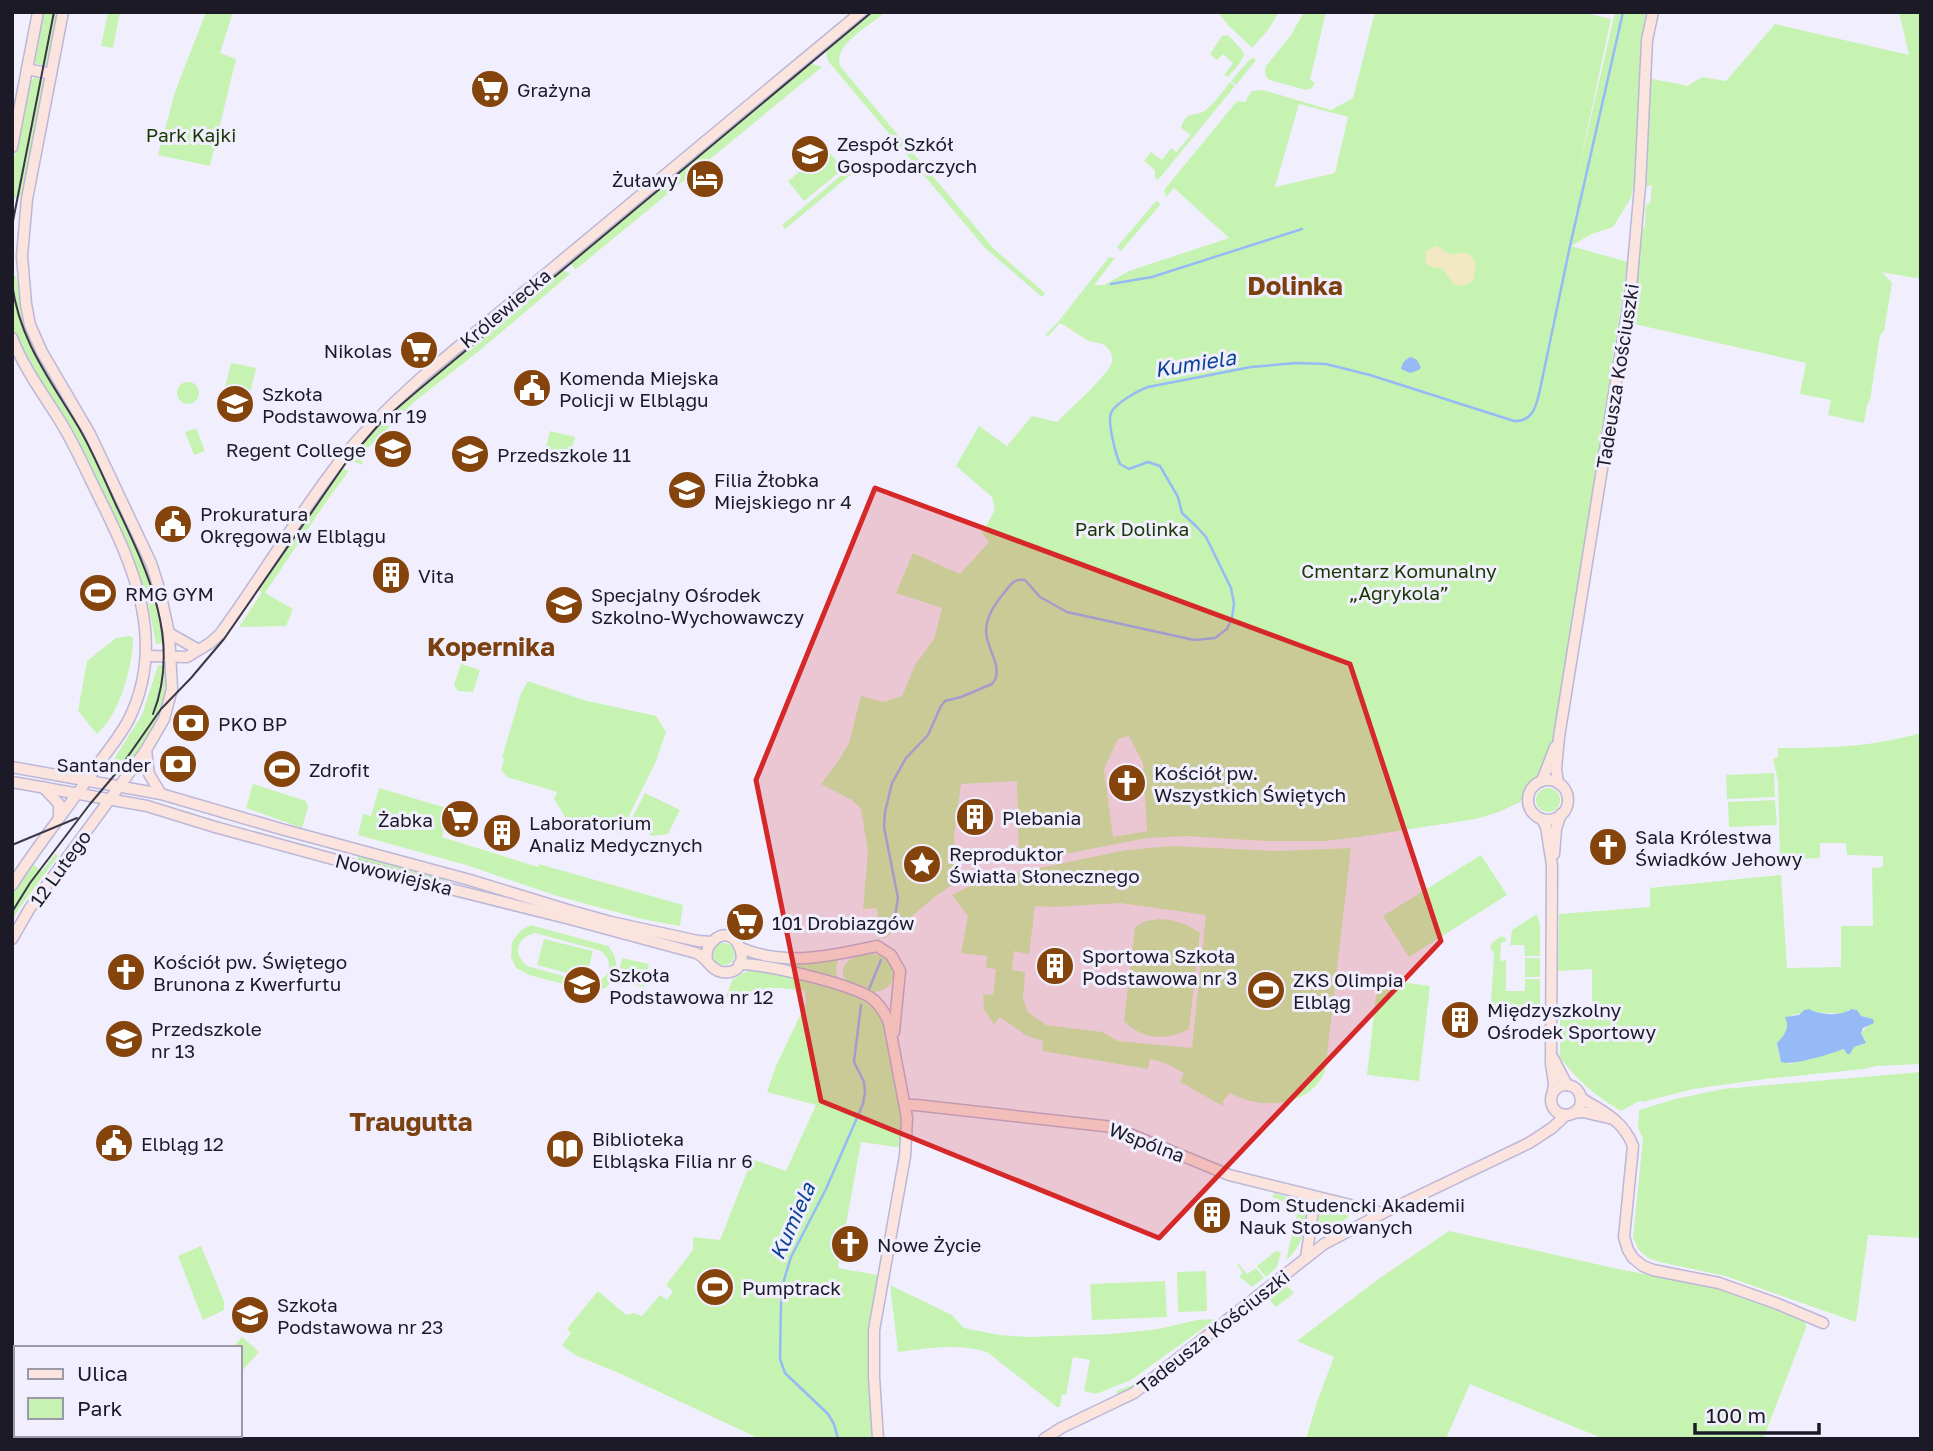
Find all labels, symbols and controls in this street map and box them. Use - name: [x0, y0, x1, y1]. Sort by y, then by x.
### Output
- supermarket icon: Grażyna: [469, 68, 511, 110]
- place label: Grażyna: [517, 78, 591, 101]
- park label: Park Kajki: [146, 123, 236, 146]
- place label: Zespół Szkół Gospodarczych: [837, 132, 977, 177]
- school or university icon: Zespół Szkół Gospodarczych: [789, 133, 831, 175]
- hotel icon: Żuławy: [684, 158, 726, 200]
- place label: Żuławy: [612, 168, 678, 191]
- street label: Królewiecka: [455, 263, 555, 353]
- district label: Dolinka: [1247, 270, 1343, 301]
- street label: Tadeusza Kościuszki: [1591, 282, 1643, 470]
- supermarket icon: Nikolas: [398, 329, 440, 371]
- place label: Nikolas: [324, 339, 392, 362]
- water label: Kumiela: [1153, 344, 1239, 382]
- place label: Komenda Miejska Policji w Elblągu: [559, 366, 719, 411]
- public building icon: Komenda Miejska Policji w Elblągu: [511, 367, 553, 409]
- place label: Szkoła Podstawowa nr 19: [262, 382, 427, 427]
- school or university icon: Szkoła Podstawowa nr 19: [214, 383, 256, 425]
- school or university icon: Regent College: [372, 428, 414, 470]
- school or university icon: Przedszkole 11: [449, 433, 491, 475]
- place label: Regent College: [226, 438, 366, 461]
- place label: Przedszkole 11: [497, 443, 631, 466]
- place label: Filia Żłobka Miejskiego nr 4: [714, 468, 852, 513]
- school or university icon: Filia Żłobka Miejskiego nr 4: [666, 469, 708, 511]
- place label: Prokuratura Okręgowa w Elblągu: [200, 502, 386, 547]
- public building icon: Prokuratura Okręgowa w Elblągu: [152, 503, 194, 545]
- park label: Park Dolinka: [1075, 517, 1189, 540]
- building icon: Vita: [370, 554, 412, 596]
- park label: Cmentarz Komunalny „Agrykola”: [1301, 559, 1497, 604]
- place label: Vita: [418, 564, 454, 587]
- sports icon: RMG GYM: [77, 572, 119, 614]
- place label: RMG GYM: [125, 582, 214, 605]
- place label: Specjalny Ośrodek Szkolno-Wychowawczy: [591, 583, 805, 628]
- school or university icon: Specjalny Ośrodek Szkolno-Wychowawczy: [543, 584, 585, 626]
- district label: Kopernika: [427, 631, 555, 662]
- bank icon: PKO BP: [170, 702, 212, 744]
- place label: PKO BP: [218, 712, 287, 735]
- bank icon: Santander: [157, 743, 199, 785]
- sports icon: Zdrofit: [261, 748, 303, 790]
- place label: Santander: [56, 753, 152, 776]
- place label: Zdrofit: [309, 758, 370, 781]
- place label: Kościół pw. Wszystkich Świętych: [1154, 761, 1346, 806]
- church icon: Kościół pw. Wszystkich Świętych: [1106, 762, 1148, 804]
- building icon: Plebania: [954, 796, 996, 838]
- supermarket icon: Żabka: [439, 798, 481, 840]
- place label: Plebania: [1002, 806, 1081, 829]
- place label: Żabka: [378, 808, 433, 831]
- place label: Laboratorium Analiz Medycznych: [529, 811, 703, 856]
- building icon: Laboratorium Analiz Medycznych: [481, 812, 523, 854]
- street label: 12 Lutego: [25, 825, 95, 911]
- place label: Sala Królestwa Świadków Jehowy: [1635, 825, 1803, 870]
- church icon: Sala Królestwa Świadków Jehowy: [1587, 826, 1629, 868]
- place label: Reproduktor Światła Słonecznego: [949, 842, 1140, 887]
- place icon: Reproduktor Światła Słonecznego: [901, 843, 943, 885]
- street label: Nowowiejska: [333, 848, 455, 900]
- supermarket icon: 101 Drobiazgów: [724, 901, 766, 943]
- place label: 101 Drobiazgów: [772, 911, 914, 934]
- place label: Sportowa Szkoła Podstawowa nr 3: [1082, 944, 1237, 989]
- building icon: Sportowa Szkoła Podstawowa nr 3: [1034, 945, 1076, 987]
- place label: Kościół pw. Świętego Brunona z Kwerfurtu: [153, 950, 347, 995]
- church icon: Kościół pw. Świętego Brunona z Kwerfurtu: [105, 951, 147, 993]
- place label: Szkoła Podstawowa nr 12: [609, 963, 774, 1008]
- school or university icon: Szkoła Podstawowa nr 12: [561, 964, 603, 1006]
- place label: ZKS Olimpia Elbląg: [1293, 968, 1404, 1013]
- sports icon: ZKS Olimpia Elbląg: [1245, 969, 1287, 1011]
- place label: Międzyszkolny Ośrodek Sportowy: [1487, 998, 1657, 1043]
- building icon: Międzyszkolny Ośrodek Sportowy: [1439, 999, 1481, 1041]
- place label: Przedszkole nr 13: [151, 1017, 262, 1062]
- school or university icon: Przedszkole nr 13: [103, 1018, 145, 1060]
- district label: Traugutta: [349, 1106, 473, 1137]
- street label: Wspólna: [1106, 1117, 1188, 1167]
- public building icon: Elbląg 12: [93, 1122, 135, 1164]
- place label: Biblioteka Elbląska Filia nr 6: [592, 1127, 753, 1172]
- library icon: Biblioteka Elbląska Filia nr 6: [544, 1128, 586, 1170]
- place label: Elbląg 12: [141, 1132, 224, 1155]
- water label: Kumiela: [763, 1177, 821, 1264]
- place label: Dom Studencki Akademii Nauk Stosowanych: [1239, 1193, 1465, 1238]
- building icon: Dom Studencki Akademii Nauk Stosowanych: [1191, 1194, 1233, 1236]
- church icon: Nowe Życie: [829, 1223, 871, 1265]
- place label: Nowe Życie: [877, 1233, 981, 1256]
- street label: Tadeusza Kościuszki: [1132, 1264, 1294, 1398]
- sports icon: Pumptrack: [694, 1266, 736, 1308]
- place label: Pumptrack: [742, 1276, 841, 1299]
- place label: Szkoła Podstawowa nr 23: [277, 1293, 443, 1338]
- school or university icon: Szkoła Podstawowa nr 23: [229, 1294, 271, 1336]
- legend: [14, 1346, 242, 1437]
- text: Ulica: [77, 1360, 128, 1386]
- scale bar: [1695, 1392, 1819, 1436]
- text: Park: [77, 1395, 123, 1421]
- text: 100 m: [1706, 1402, 1766, 1428]

